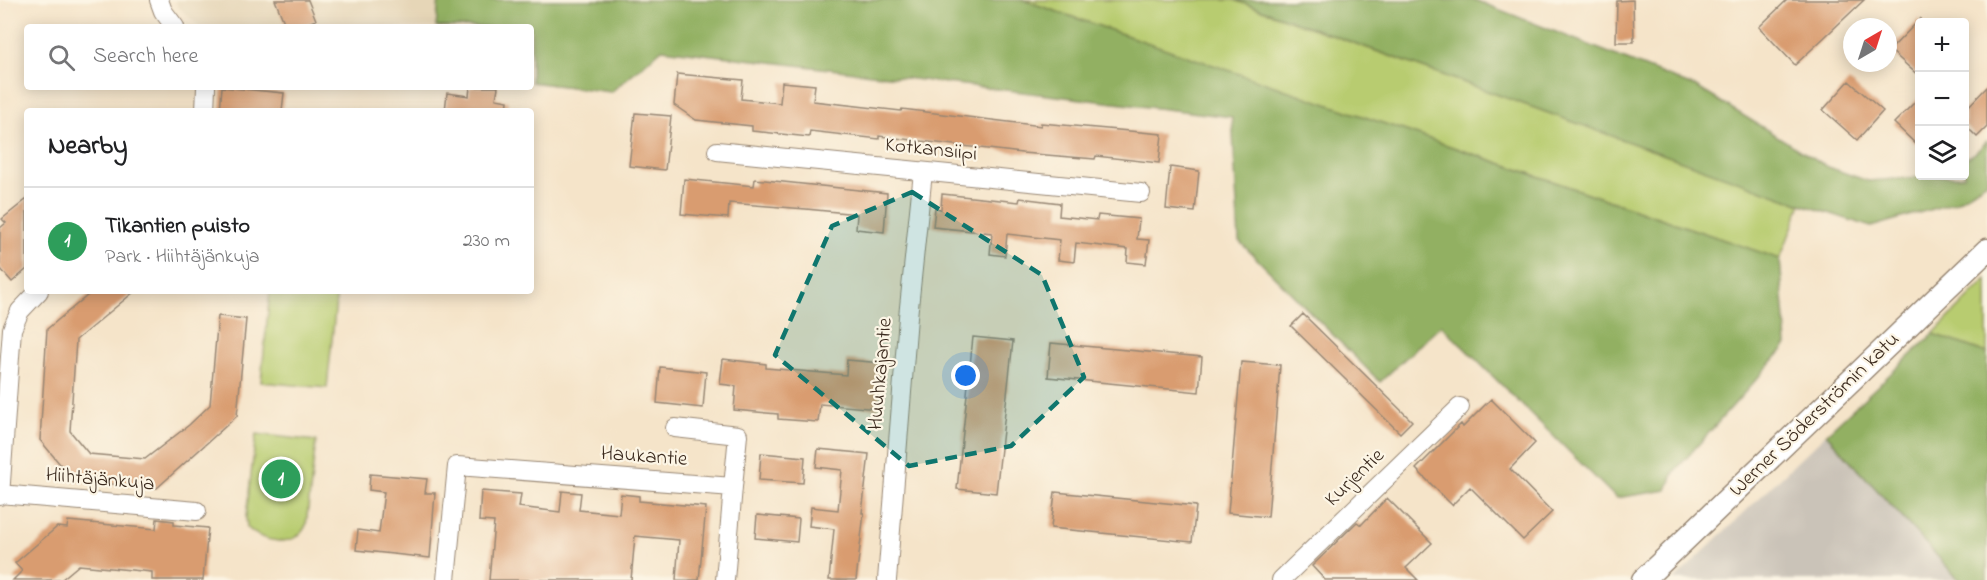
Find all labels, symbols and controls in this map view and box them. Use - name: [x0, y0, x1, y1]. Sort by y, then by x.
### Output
- north arrow: [1843, 18, 1897, 72]
- map controls: [1915, 18, 1969, 180]
- button: +: [1915, 18, 1969, 72]
- search box: [24, 24, 534, 90]
- icon: search: [45, 41, 78, 74]
- text: Search here: [93, 41, 198, 73]
- button: −: [1915, 72, 1969, 126]
- button: layers: [1915, 126, 1969, 180]
- text: Nearby: [48, 128, 127, 166]
- street label: Kotkansiipi: [883, 130, 979, 170]
- text: Tikantien puisto: [105, 211, 250, 243]
- text: 1: [64, 227, 71, 256]
- text: 230 m: [463, 227, 510, 256]
- text: Park · Hiihtäjänkuja: [105, 243, 259, 272]
- street label: Huuhkajantie: [861, 316, 901, 431]
- street label: Werner Söderströmin katu: [1723, 326, 1907, 504]
- your location: [951, 361, 980, 390]
- street label: Haukantie: [600, 439, 689, 475]
- street label: Kurjentie: [1318, 441, 1392, 514]
- pin: 1: [262, 456, 300, 502]
- street label: Hiihtäjänkuja: [44, 460, 156, 500]

